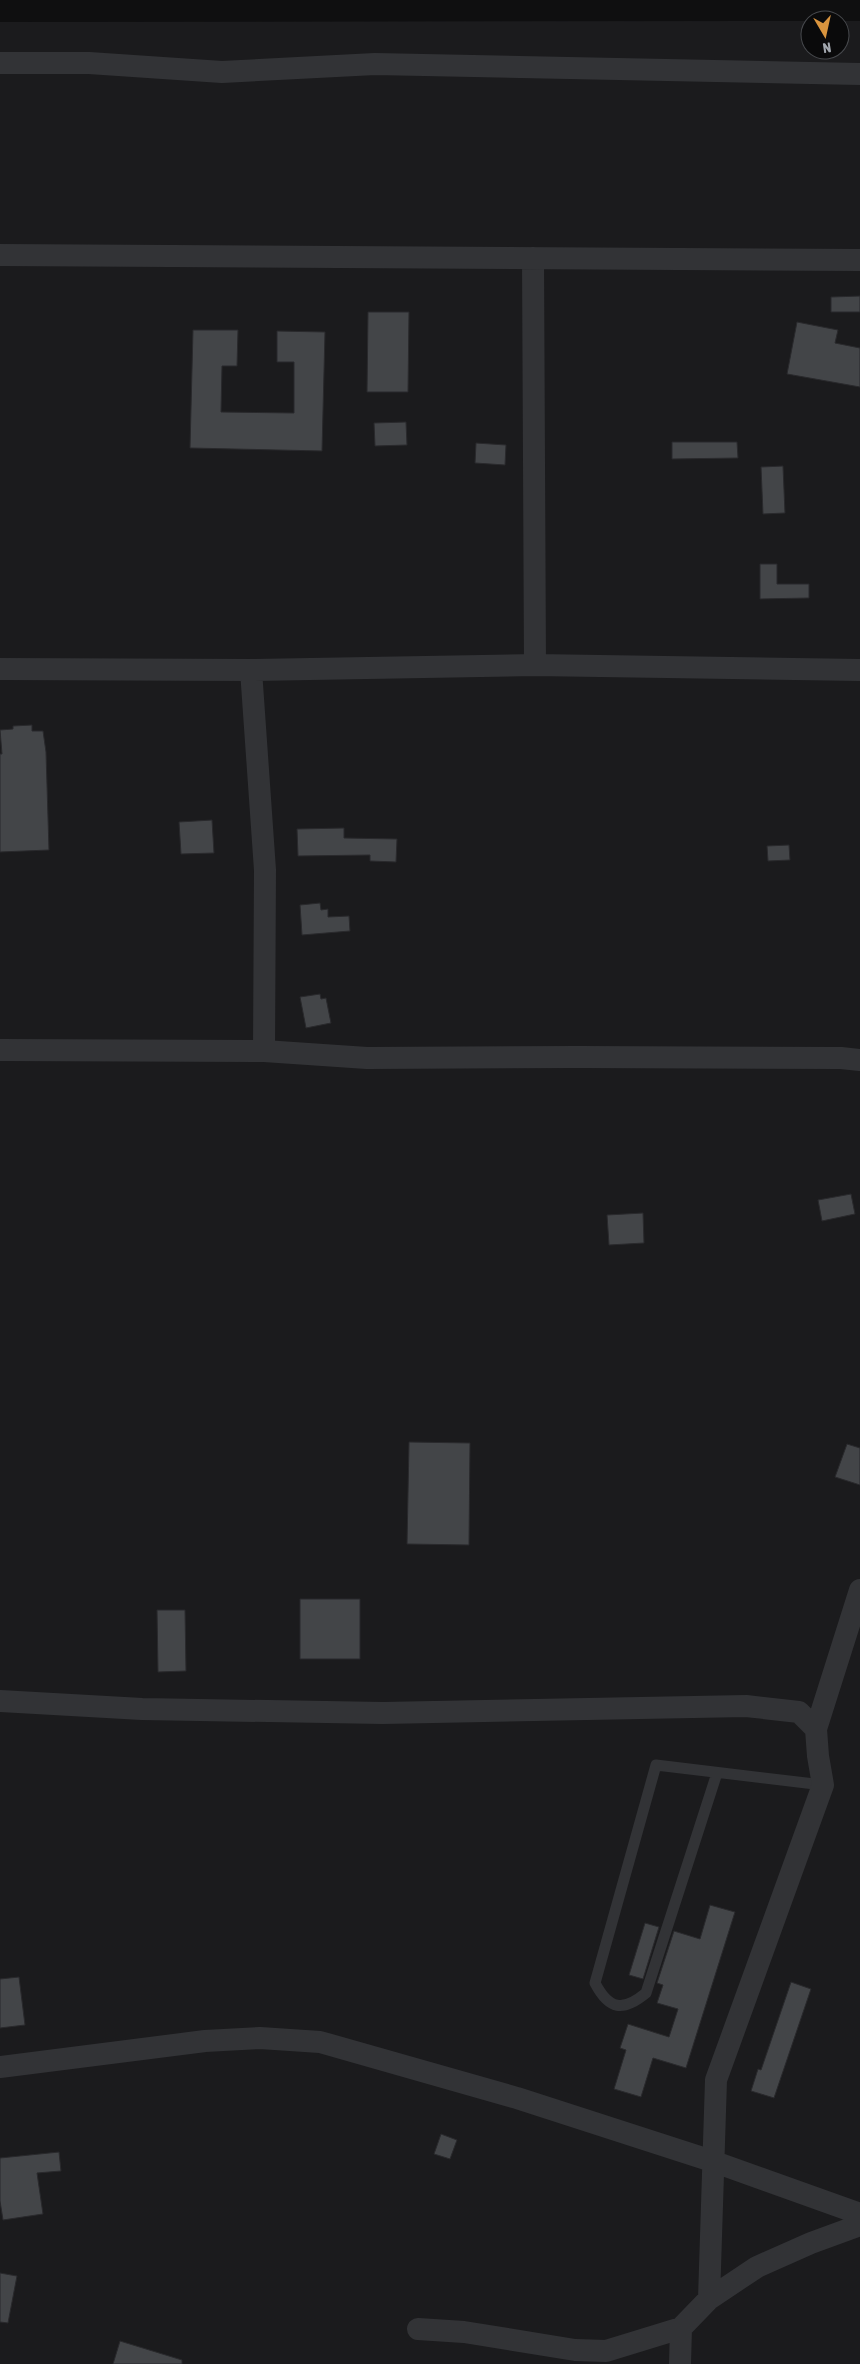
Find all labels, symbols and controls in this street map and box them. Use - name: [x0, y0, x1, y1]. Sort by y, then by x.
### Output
- north arrow: [800, 10, 850, 60]
- text: N: [822, 39, 832, 56]

